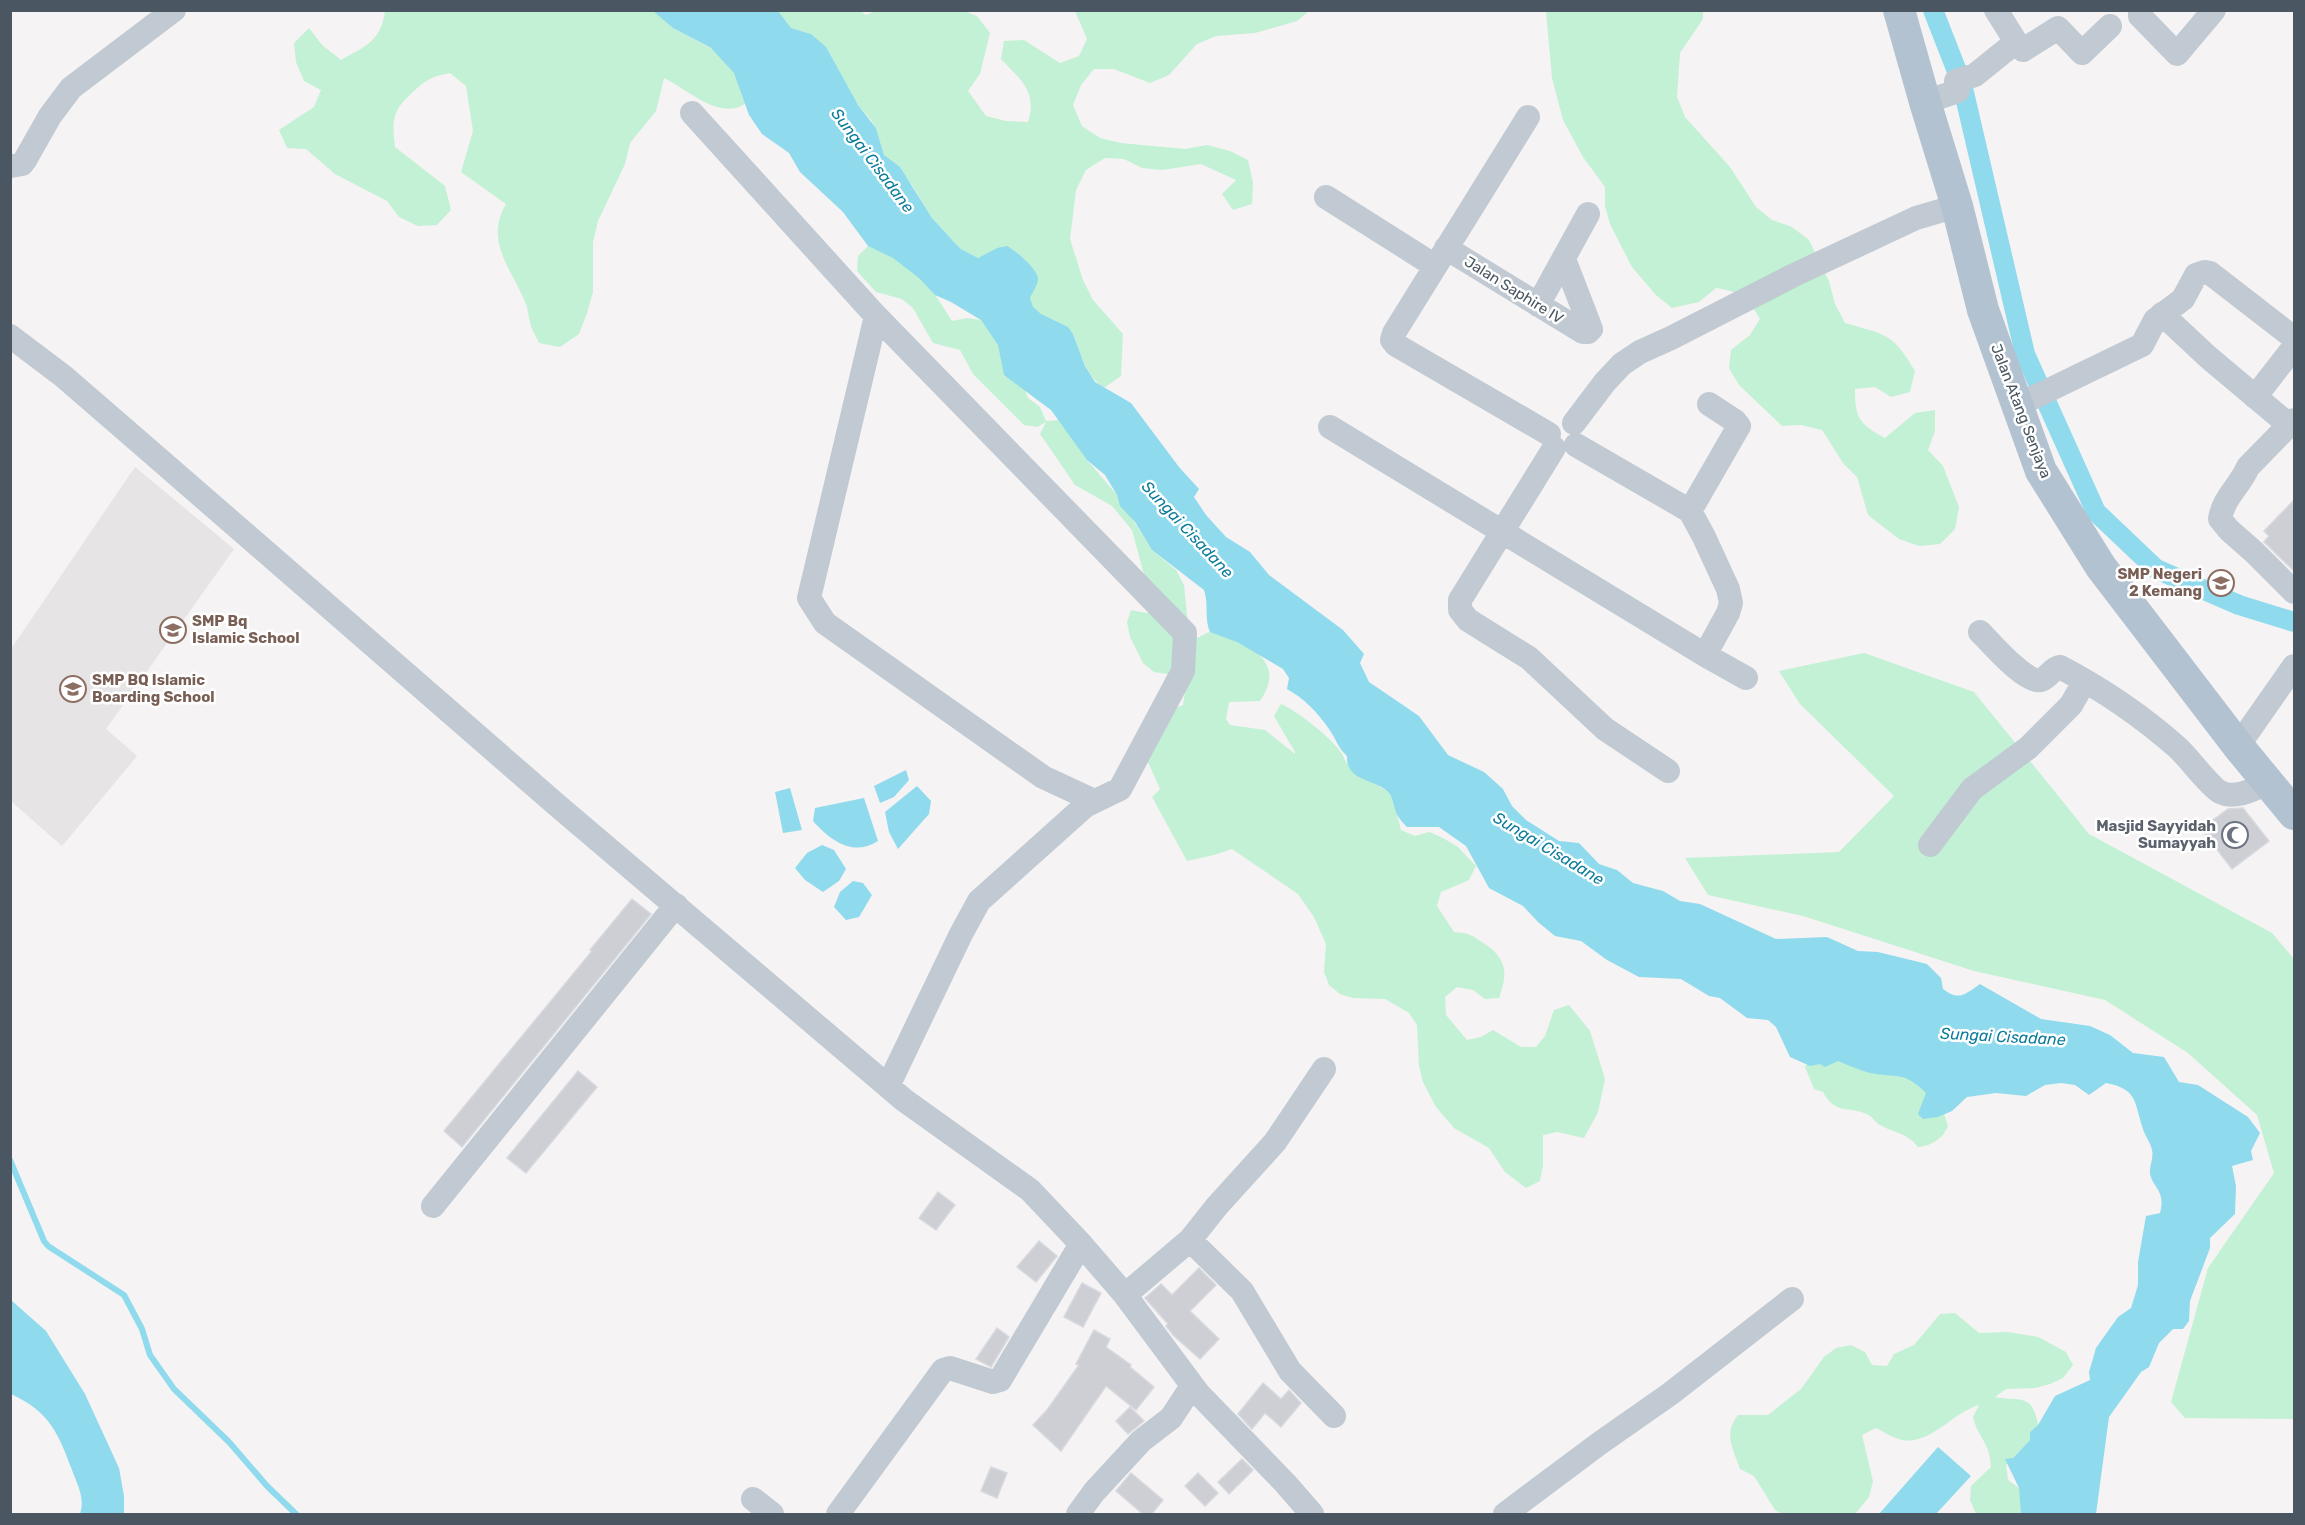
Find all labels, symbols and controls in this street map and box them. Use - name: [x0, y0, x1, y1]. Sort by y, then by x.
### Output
- water label: Sungai Cisadane: [827, 104, 918, 216]
- street label: Jalan Saphire IV: [1461, 252, 1567, 328]
- street label: Jalan Atang Senjaya: [1987, 341, 2055, 481]
- water label: Sungai Cisadane: [1138, 477, 1237, 582]
- place label: SMP Negeri 2 Kemang: [2117, 565, 2202, 600]
- school or university icon: SMP Negeri 2 Kemang: [2206, 568, 2236, 598]
- place label: SMP Bq Islamic School: [192, 612, 300, 647]
- school or university icon: SMP Bq Islamic School: [158, 615, 188, 645]
- place label: SMP BQ Islamic Boarding School: [92, 671, 215, 706]
- school or university icon: SMP BQ Islamic Boarding School: [58, 674, 88, 704]
- water label: Sungai Cisadane: [1490, 808, 1608, 889]
- place label: Masjid Sayyidah Sumayyah: [2096, 817, 2216, 852]
- mosque icon: Masjid Sayyidah Sumayyah: [2220, 820, 2250, 850]
- water label: Sungai Cisadane: [1940, 1024, 2066, 1049]

